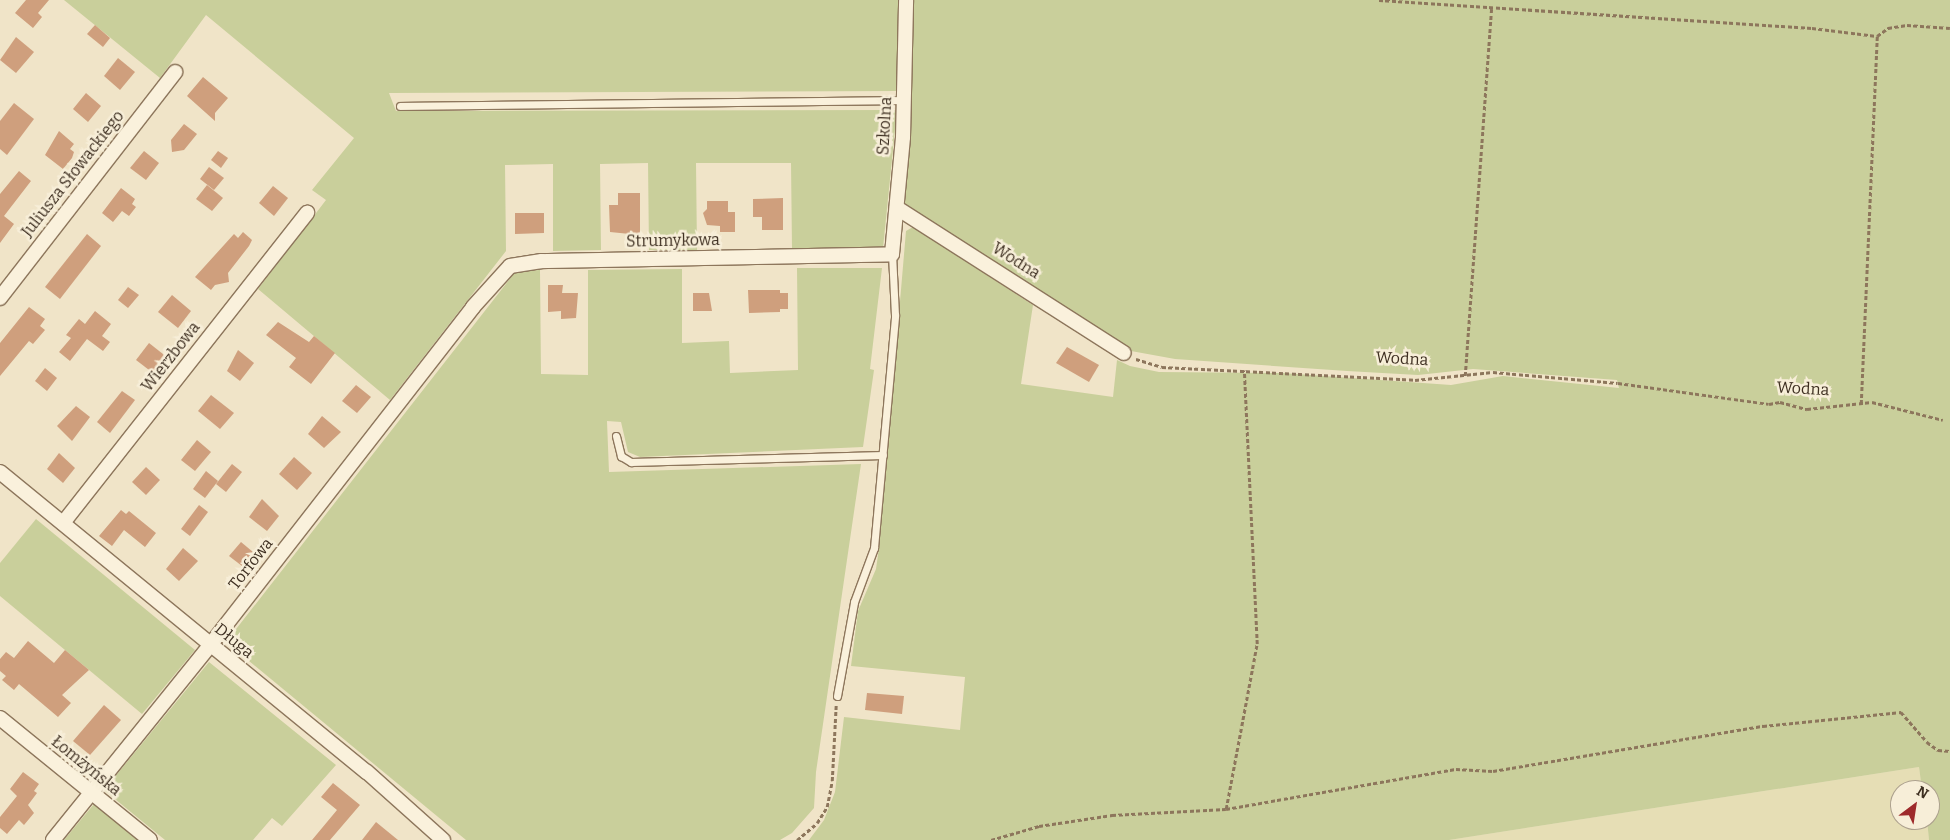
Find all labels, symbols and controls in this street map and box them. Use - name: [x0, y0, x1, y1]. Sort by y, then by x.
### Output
- street label: Szkolna: [874, 96, 896, 156]
- street label: Juliusza Słowackiego: [18, 107, 128, 241]
- street label: Strumykowa: [626, 231, 720, 251]
- street label: Wodna: [989, 239, 1043, 283]
- street label: Wierzbowa: [138, 318, 204, 396]
- street label: Wodna: [1375, 348, 1429, 370]
- street label: Wodna: [1776, 378, 1830, 400]
- street label: Torfowa: [225, 534, 277, 594]
- street label: Długa: [211, 620, 257, 662]
- street label: Łomżyńska: [47, 732, 125, 800]
- north arrow: [1890, 780, 1940, 830]
- text: N: [1913, 783, 1931, 803]

